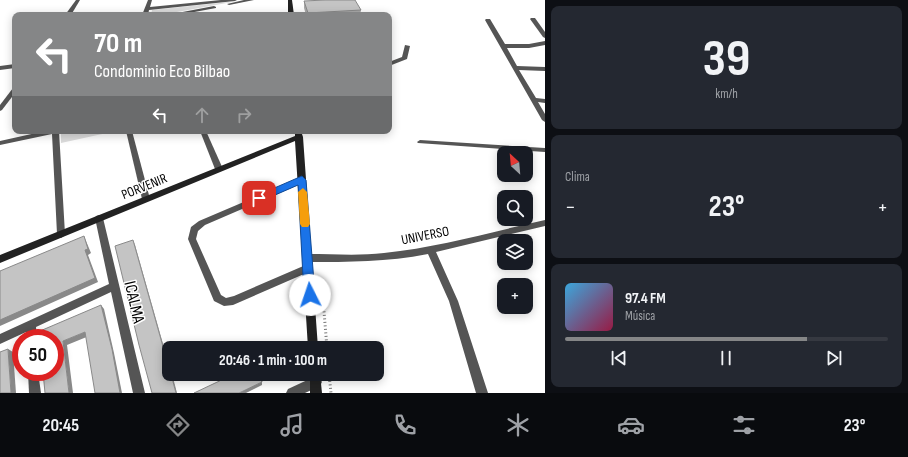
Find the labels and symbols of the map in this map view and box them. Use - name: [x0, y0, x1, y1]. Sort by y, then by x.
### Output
- north arrow: [497, 146, 533, 182]
- street label: PORVENIR: [119, 169, 170, 203]
- pin: [242, 181, 276, 215]
- street label: UNIVERSO: [400, 223, 451, 248]
- position arrow: [289, 274, 331, 316]
- street label: ICALMA: [119, 279, 149, 326]
- speed limit sign: 50: [12, 329, 64, 381]

